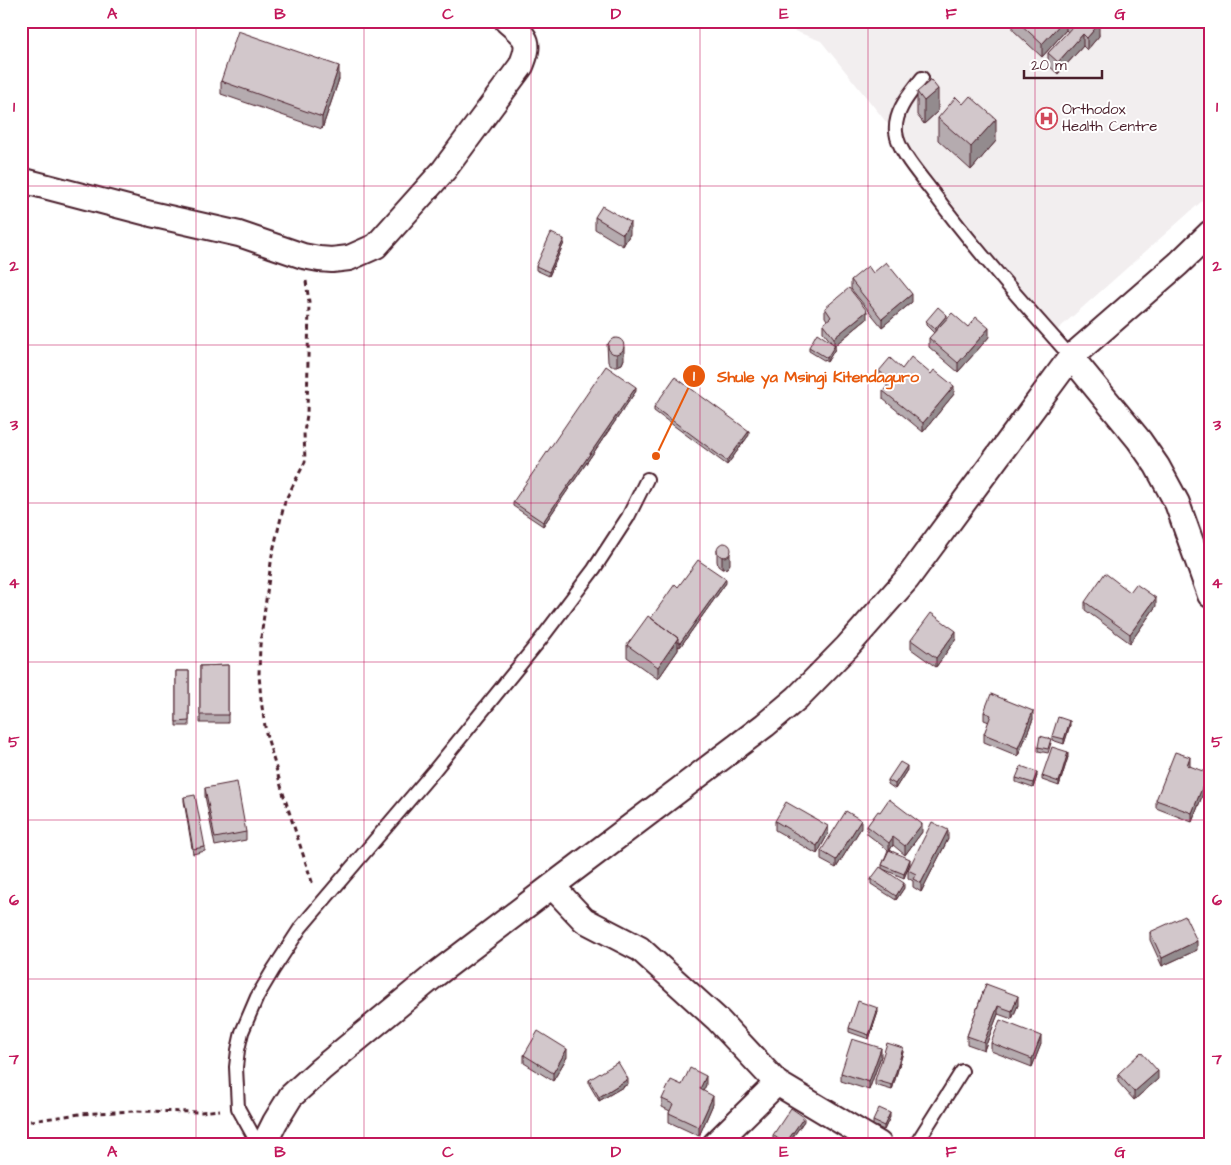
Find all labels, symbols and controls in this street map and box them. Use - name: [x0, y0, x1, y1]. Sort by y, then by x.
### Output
- text: A: [107, 3, 118, 25]
- text: B: [274, 3, 286, 25]
- text: C: [442, 3, 454, 25]
- text: D: [611, 3, 622, 25]
- text: E: [779, 3, 789, 25]
- text: F: [945, 3, 957, 25]
- text: G: [1114, 3, 1126, 25]
- scale bar: [1024, 48, 1101, 80]
- text: 20 m: [1031, 55, 1067, 76]
- text: 1: [13, 96, 16, 118]
- text: 1: [1216, 96, 1219, 118]
- place label: Orthodox Health Centre: [1062, 99, 1157, 137]
- hospital icon: Orthodox Health Centre: [1034, 106, 1058, 130]
- text: 2: [8, 255, 19, 277]
- text: 2: [1211, 255, 1222, 277]
- callout: Shule ya Msingi Kitendaguro: [682, 360, 928, 391]
- text: 1: [693, 366, 695, 387]
- text: Shule ya Msingi Kitendaguro: [716, 366, 920, 390]
- text: 3: [9, 414, 19, 436]
- text: 3: [1212, 414, 1222, 436]
- text: 4: [9, 572, 20, 594]
- text: 4: [1212, 572, 1223, 594]
- text: 5: [8, 731, 20, 753]
- text: 5: [1211, 731, 1223, 753]
- text: 6: [9, 889, 19, 911]
- text: 6: [1212, 889, 1222, 911]
- text: 7: [8, 1048, 19, 1070]
- text: 7: [1211, 1048, 1222, 1070]
- text: A: [107, 1141, 118, 1163]
- text: B: [274, 1141, 286, 1163]
- text: C: [442, 1141, 454, 1163]
- text: D: [611, 1141, 622, 1163]
- text: E: [779, 1141, 789, 1163]
- text: F: [945, 1141, 957, 1163]
- text: G: [1114, 1141, 1126, 1163]

